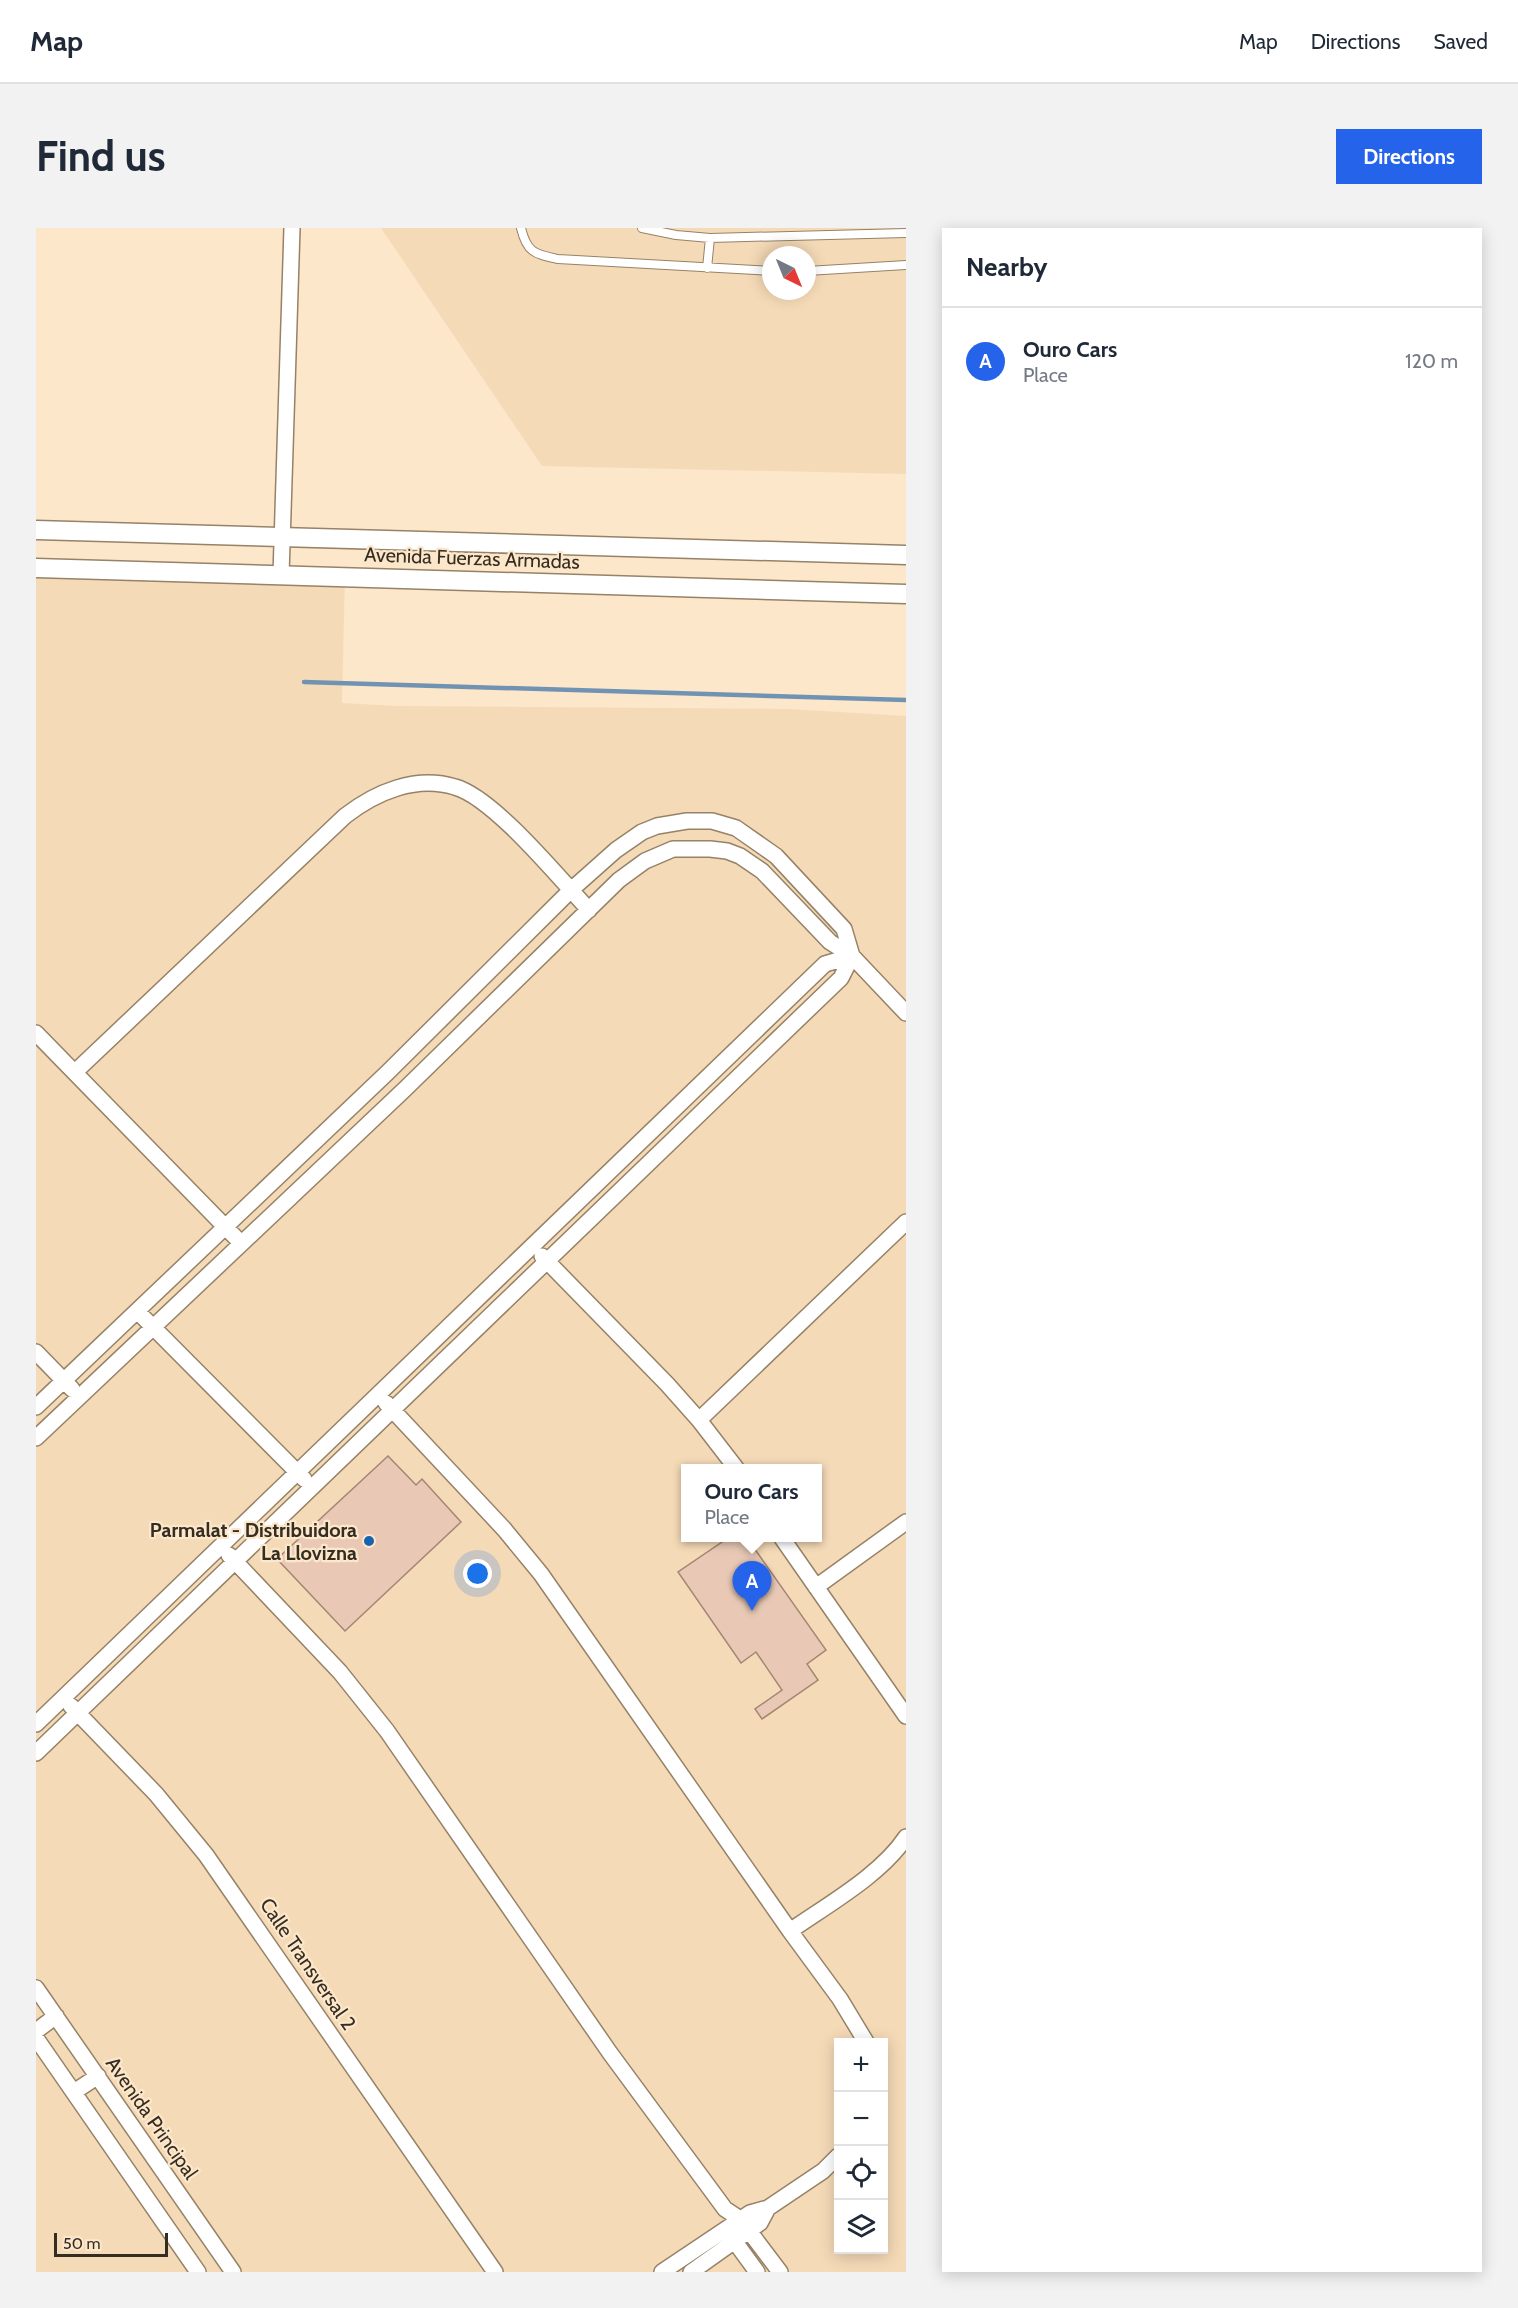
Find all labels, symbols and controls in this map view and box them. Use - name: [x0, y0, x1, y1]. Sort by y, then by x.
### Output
- text: Map: [30, 24, 83, 58]
- text: Map: [1239, 29, 1278, 54]
- text: Directions: [1311, 29, 1400, 54]
- text: Saved: [1433, 29, 1488, 54]
- button: Directions: [1336, 129, 1482, 184]
- text: Find us: [36, 130, 165, 182]
- north arrow: [762, 246, 816, 300]
- text: Nearby: [966, 251, 1047, 283]
- text: Ouro Cars: [1023, 336, 1117, 363]
- text: A: [979, 349, 992, 373]
- text: 120 m: [1405, 349, 1458, 373]
- text: Place: [1023, 363, 1068, 387]
- street label: Avenida Fuerzas Armadas: [364, 542, 580, 574]
- popup: [681, 1464, 822, 1542]
- text: Ouro Cars: [704, 1478, 799, 1505]
- text: Place: [704, 1505, 749, 1529]
- place label: Parmalat - Distribuidora La Llovizna: [150, 1518, 357, 1565]
- marker: Parmalat - Distribuidora La Llovizna: [362, 1534, 376, 1548]
- your location: [463, 1559, 492, 1588]
- pin: A: [732, 1562, 772, 1611]
- street label: Calle Transversal 2: [255, 1893, 361, 2035]
- map controls: [834, 2038, 888, 2254]
- button: +: [834, 2038, 888, 2092]
- street label: Avenida Principal: [101, 2052, 203, 2184]
- button: −: [834, 2092, 888, 2146]
- button: locate: [834, 2146, 888, 2200]
- button: layers: [834, 2200, 888, 2254]
- scale bar: [54, 2230, 168, 2258]
- text: 50 m: [63, 2234, 100, 2253]

